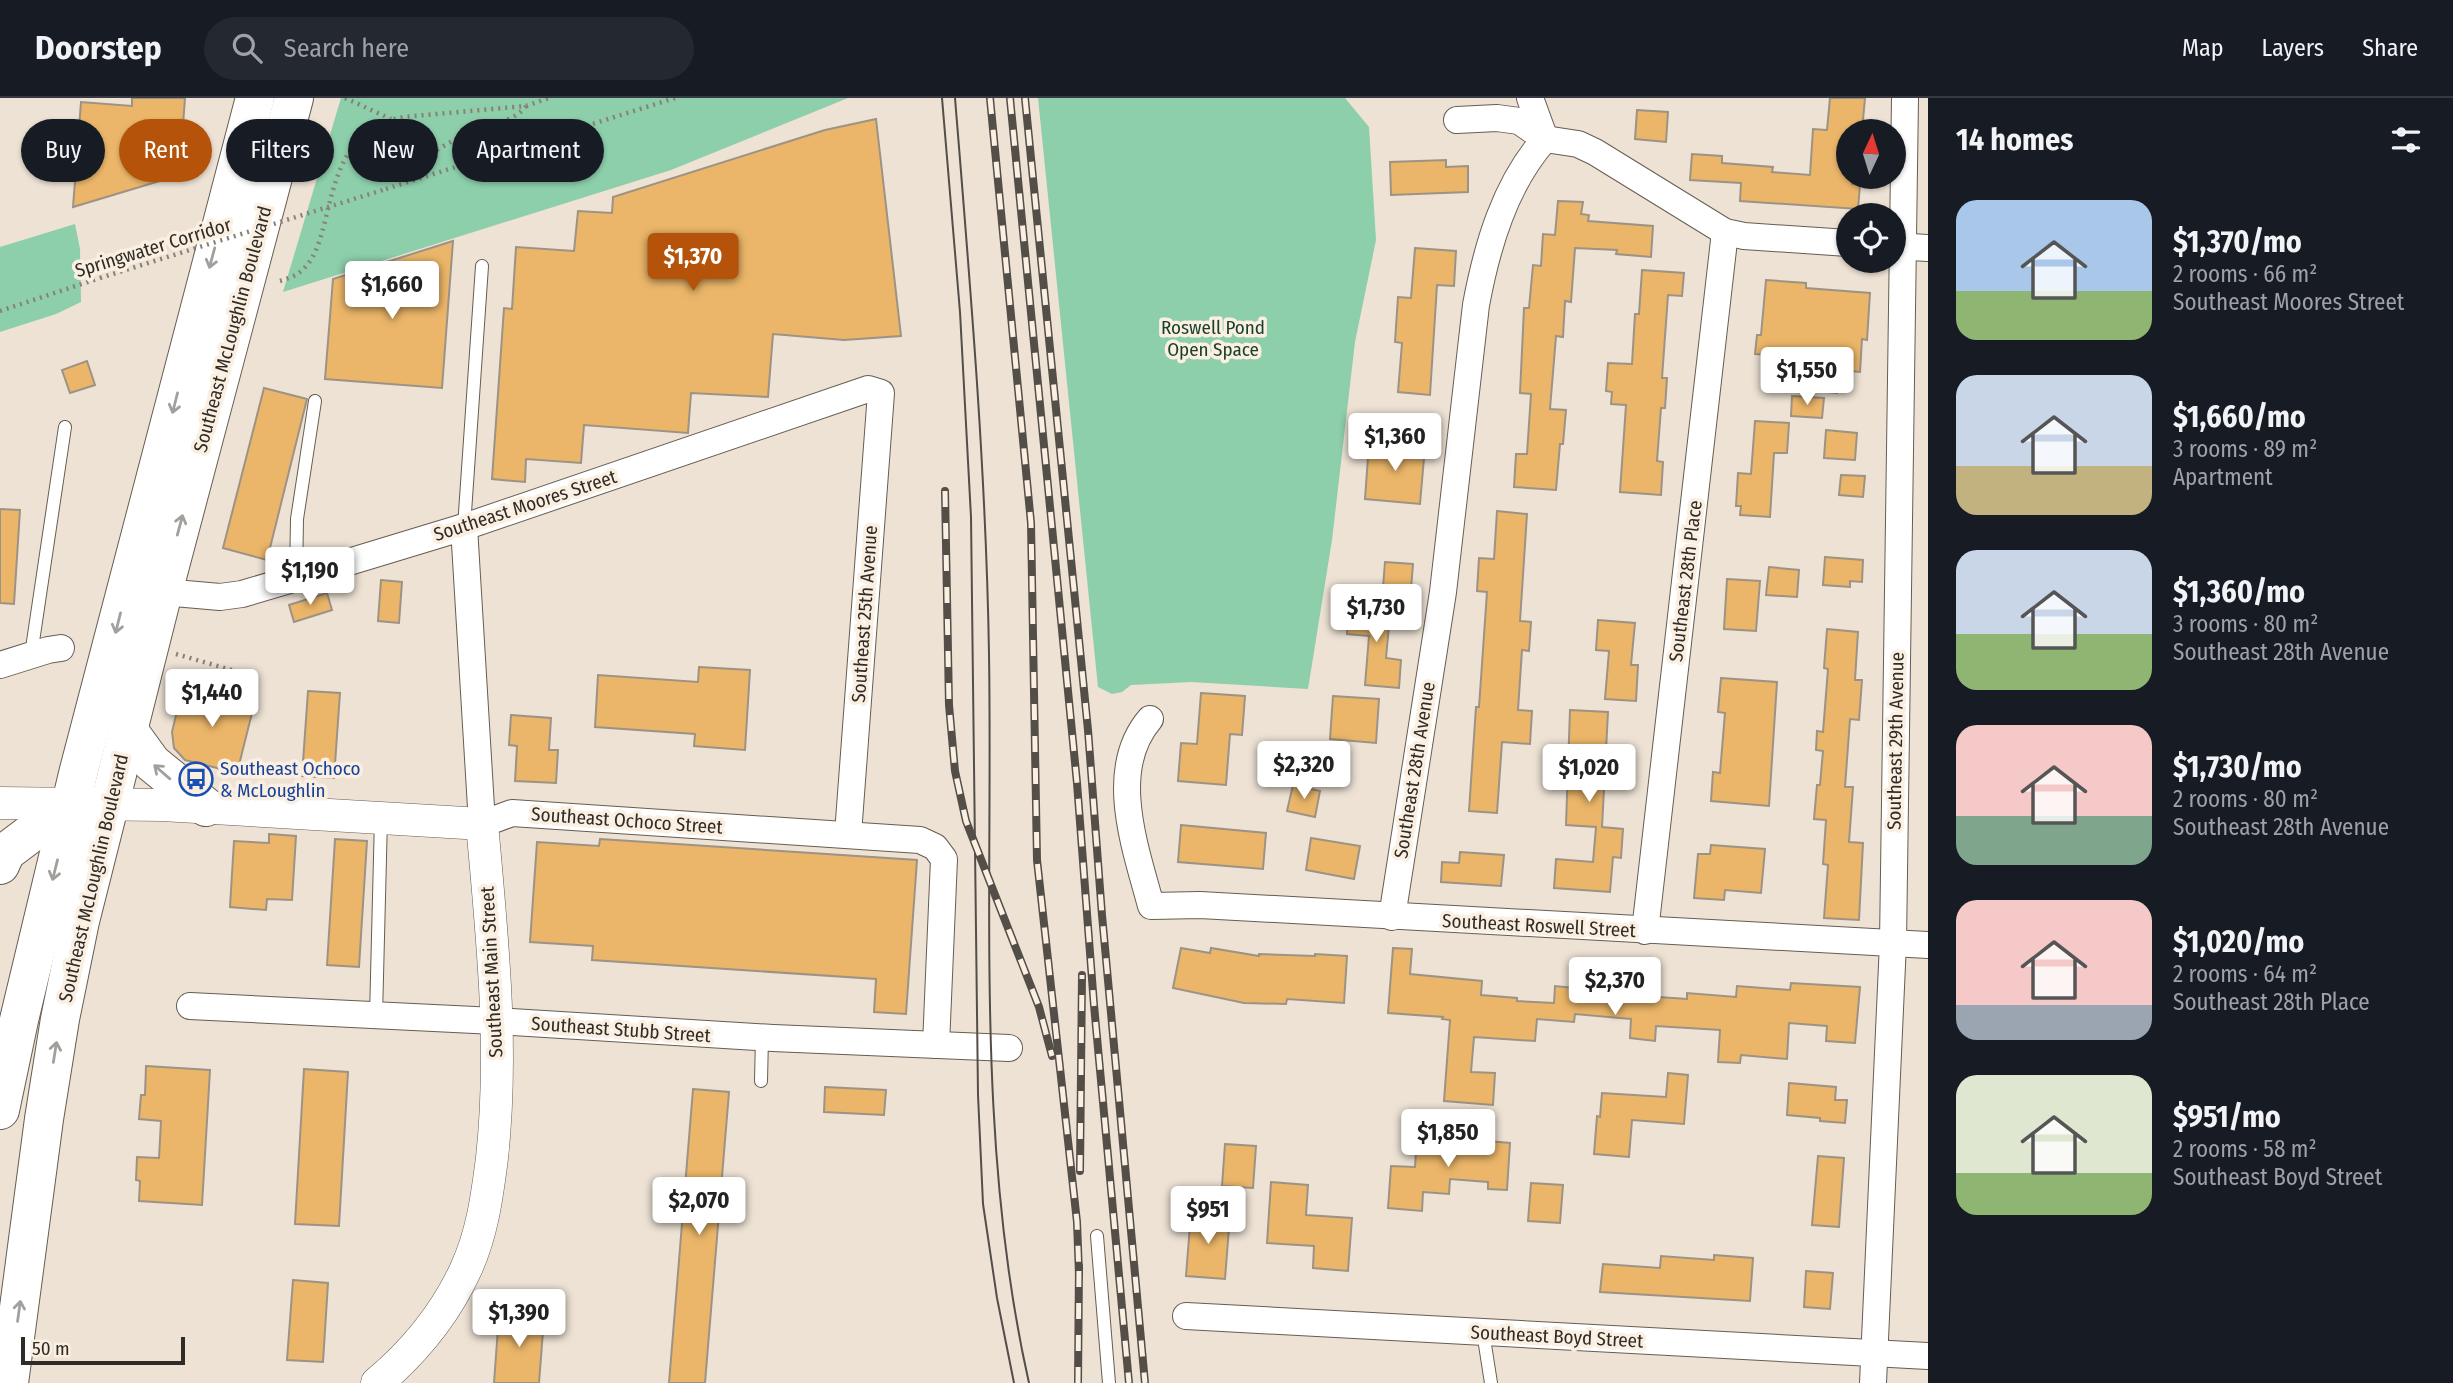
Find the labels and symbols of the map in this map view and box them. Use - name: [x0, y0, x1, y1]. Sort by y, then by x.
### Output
- north arrow: [1836, 119, 1906, 189]
- street label: Southeast McLoughlin Boulevard: [189, 204, 276, 455]
- street label: Springwater Corridor: [72, 213, 234, 282]
- pin: $1,370: [636, 234, 750, 293]
- one-way arrow: [205, 247, 218, 269]
- pin: $1,660: [335, 262, 449, 321]
- park label: Roswell Pond Open Space: [1161, 316, 1265, 361]
- pin: $1,550: [1750, 348, 1864, 407]
- one-way arrow: [168, 391, 181, 413]
- pin: $1,360: [1338, 414, 1452, 473]
- street label: Southeast Moores Street: [431, 465, 620, 546]
- street label: Southeast 28th Place: [1664, 499, 1707, 663]
- one-way arrow: [174, 515, 187, 537]
- street label: Southeast 25th Avenue: [847, 525, 882, 703]
- pin: $1,190: [253, 547, 367, 607]
- pin: $1,730: [1319, 584, 1433, 644]
- one-way arrow: [111, 611, 124, 634]
- street label: Southeast 29th Avenue: [1882, 652, 1909, 830]
- pin: $1,440: [155, 670, 269, 729]
- street label: Southeast 28th Avenue: [1389, 680, 1440, 860]
- pin: $2,320: [1247, 742, 1361, 801]
- pin: $1,020: [1532, 744, 1646, 804]
- street label: Southeast McLoughlin Boulevard: [54, 752, 133, 1004]
- place label: Southeast Ochoco & McLoughlin: [220, 757, 361, 802]
- bus stop icon: Southeast Ochoco & McLoughlin: [177, 760, 215, 798]
- one-way arrow: [154, 764, 172, 780]
- street label: Southeast Ochoco Street: [530, 802, 724, 839]
- one-way arrow: [48, 858, 61, 881]
- street label: Southeast Main Street: [475, 885, 507, 1058]
- street label: Southeast Roswell Street: [1442, 909, 1637, 942]
- pin: $2,370: [1558, 958, 1672, 1017]
- street label: Southeast Stubb Street: [531, 1012, 712, 1047]
- one-way arrow: [49, 1041, 62, 1064]
- pin: $1,850: [1391, 1110, 1505, 1169]
- pin: $2,070: [642, 1178, 756, 1237]
- pin: $951: [1167, 1186, 1249, 1246]
- pin: $1,390: [462, 1290, 576, 1349]
- one-way arrow: [13, 1300, 26, 1322]
- street label: Southeast Boyd Street: [1470, 1320, 1645, 1353]
- scale bar: [21, 1334, 186, 1366]

